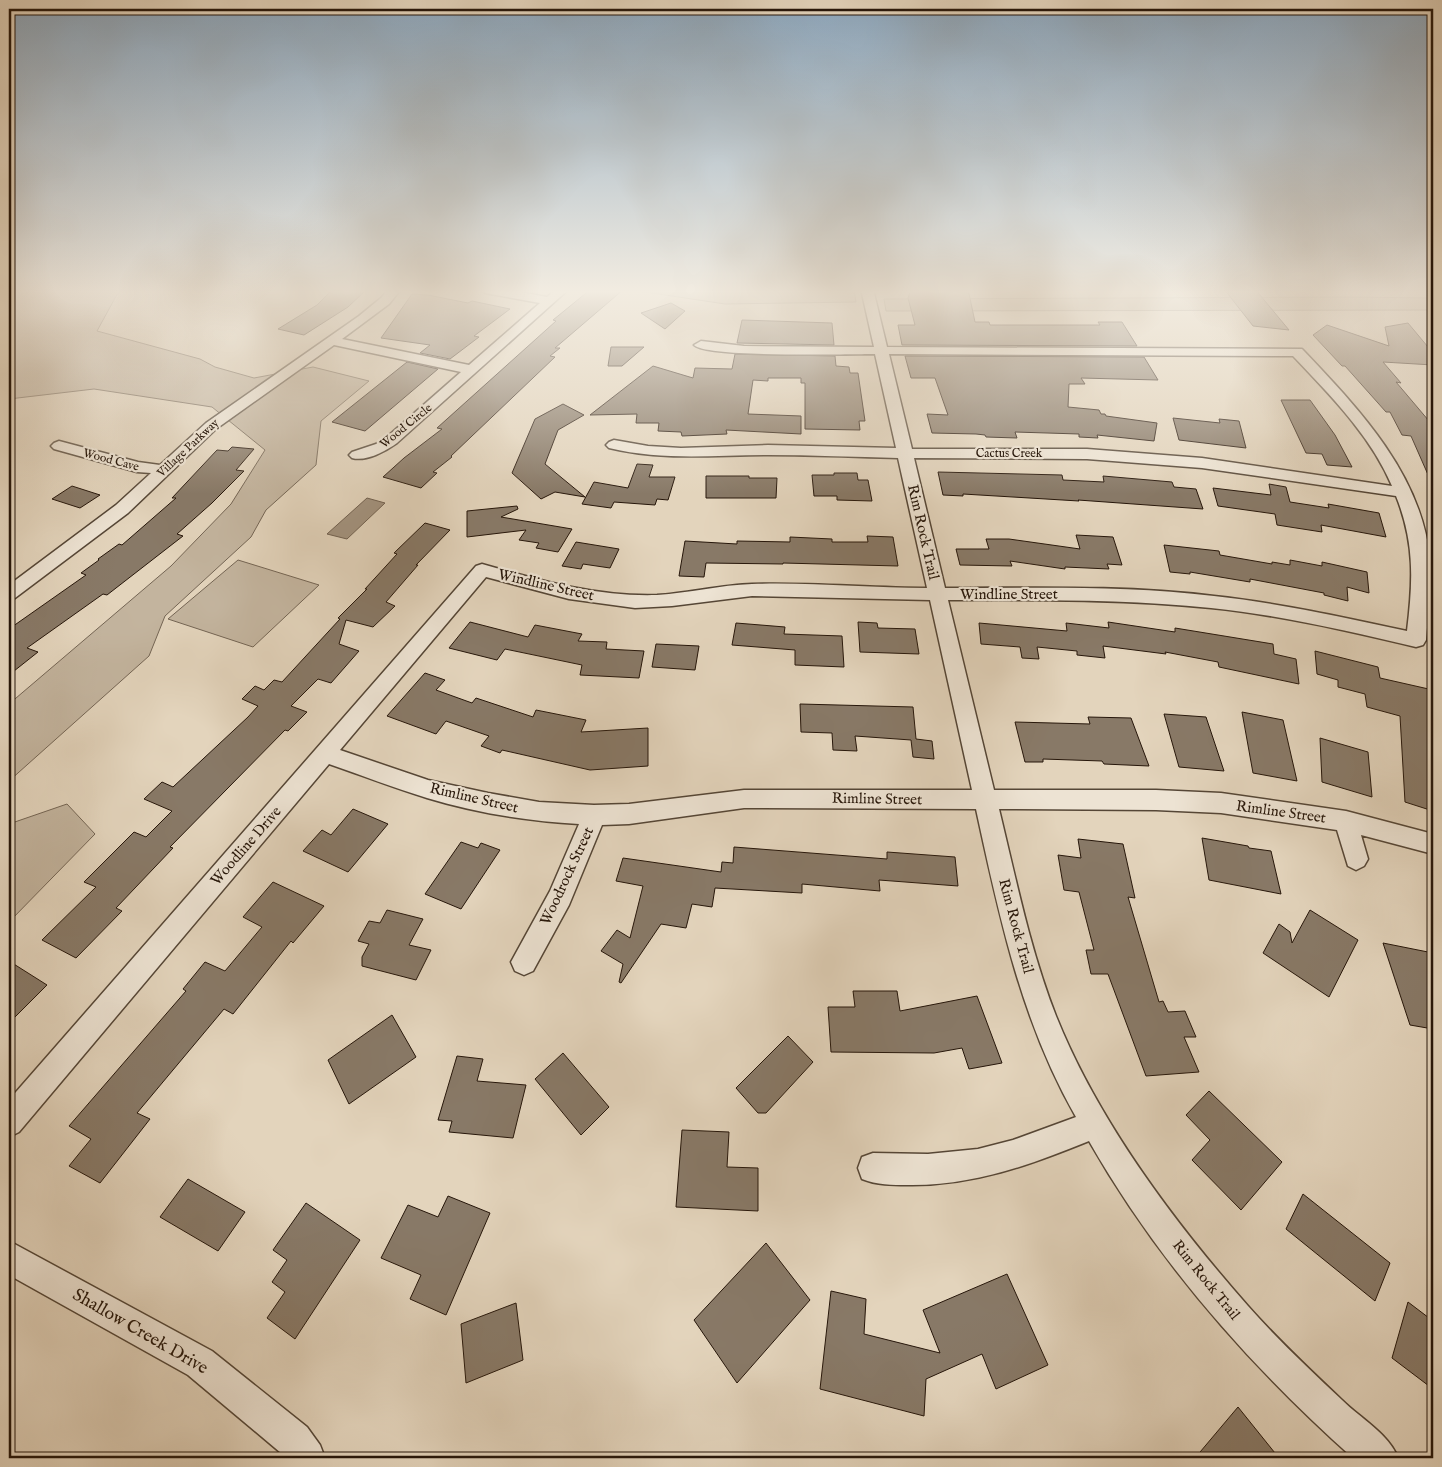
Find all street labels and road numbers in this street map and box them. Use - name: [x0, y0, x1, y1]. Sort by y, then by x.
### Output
- street label: Wood Circle: [377, 400, 436, 452]
- street label: Village Parkway: [153, 415, 222, 481]
- street label: Wood Cave: [81, 445, 141, 475]
- street label: Cactus Creek: [976, 446, 1043, 461]
- street label: Rim Rock Trail: [903, 482, 943, 582]
- street label: Windline Street: [496, 565, 596, 605]
- street label: Windline Street: [960, 585, 1058, 604]
- street label: Rimline Street: [428, 779, 520, 817]
- street label: Rimline Street: [832, 789, 922, 809]
- street label: Rimline Street: [1235, 796, 1327, 828]
- street label: Woodline Drive: [206, 802, 286, 890]
- street label: Woodrock Street: [536, 824, 598, 928]
- street label: Rim Rock Trail: [994, 877, 1038, 976]
- street label: Rim Rock Trail: [1168, 1236, 1245, 1324]
- street label: Shallow Creek Drive: [68, 1284, 212, 1380]

